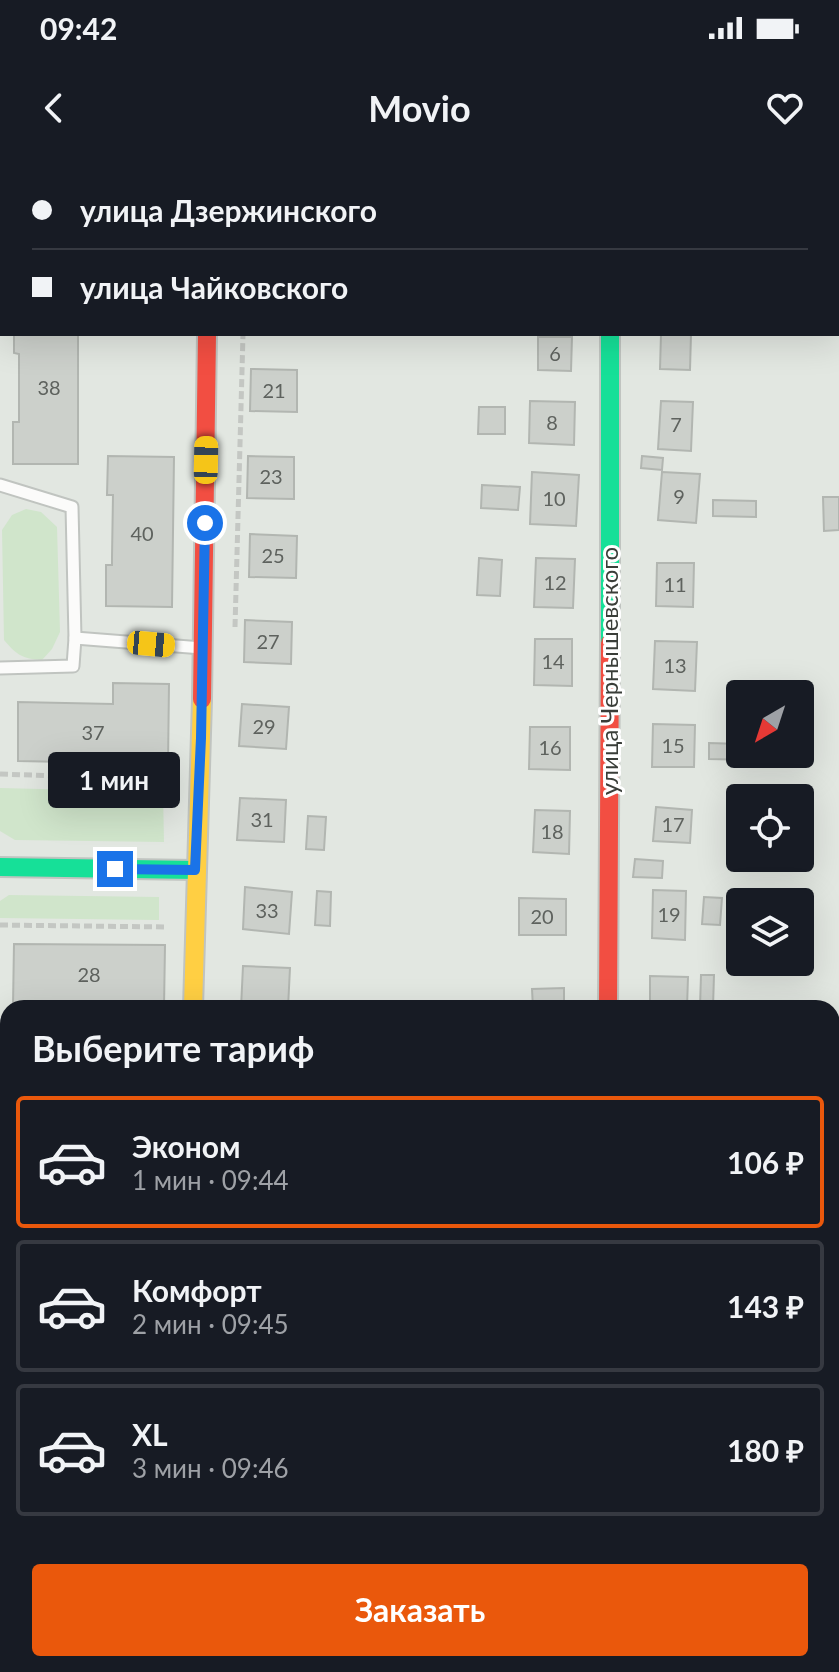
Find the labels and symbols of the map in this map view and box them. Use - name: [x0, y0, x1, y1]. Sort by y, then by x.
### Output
- house number: 6: [549, 341, 561, 365]
- house number: 38: [37, 375, 61, 399]
- house number: 21: [262, 378, 286, 402]
- house number: 8: [546, 410, 558, 434]
- house number: 7: [670, 412, 682, 436]
- car: [194, 436, 218, 484]
- house number: 23: [259, 464, 283, 488]
- house number: 9: [673, 484, 685, 508]
- house number: 10: [542, 486, 566, 510]
- route start: [187, 505, 223, 541]
- house number: 40: [130, 521, 154, 545]
- house number: 25: [261, 543, 285, 567]
- street label: улица Чернышевского: [594, 547, 623, 795]
- house number: 12: [543, 570, 567, 594]
- house number: 11: [663, 572, 687, 596]
- house number: 27: [256, 629, 280, 653]
- car: [126, 630, 176, 658]
- house number: 14: [541, 649, 565, 673]
- house number: 13: [663, 653, 687, 677]
- north arrow: [726, 680, 814, 768]
- house number: 29: [252, 714, 276, 738]
- house number: 37: [81, 720, 105, 744]
- house number: 15: [661, 733, 685, 757]
- house number: 16: [538, 735, 562, 759]
- callout: 1 мин: [49, 753, 181, 809]
- house number: 31: [250, 807, 274, 831]
- house number: 17: [661, 812, 685, 836]
- house number: 18: [540, 819, 564, 843]
- route end: [97, 851, 133, 887]
- house number: 33: [255, 898, 279, 922]
- house number: 19: [657, 902, 681, 926]
- house number: 20: [530, 904, 554, 928]
- house number: 28: [77, 962, 101, 986]

